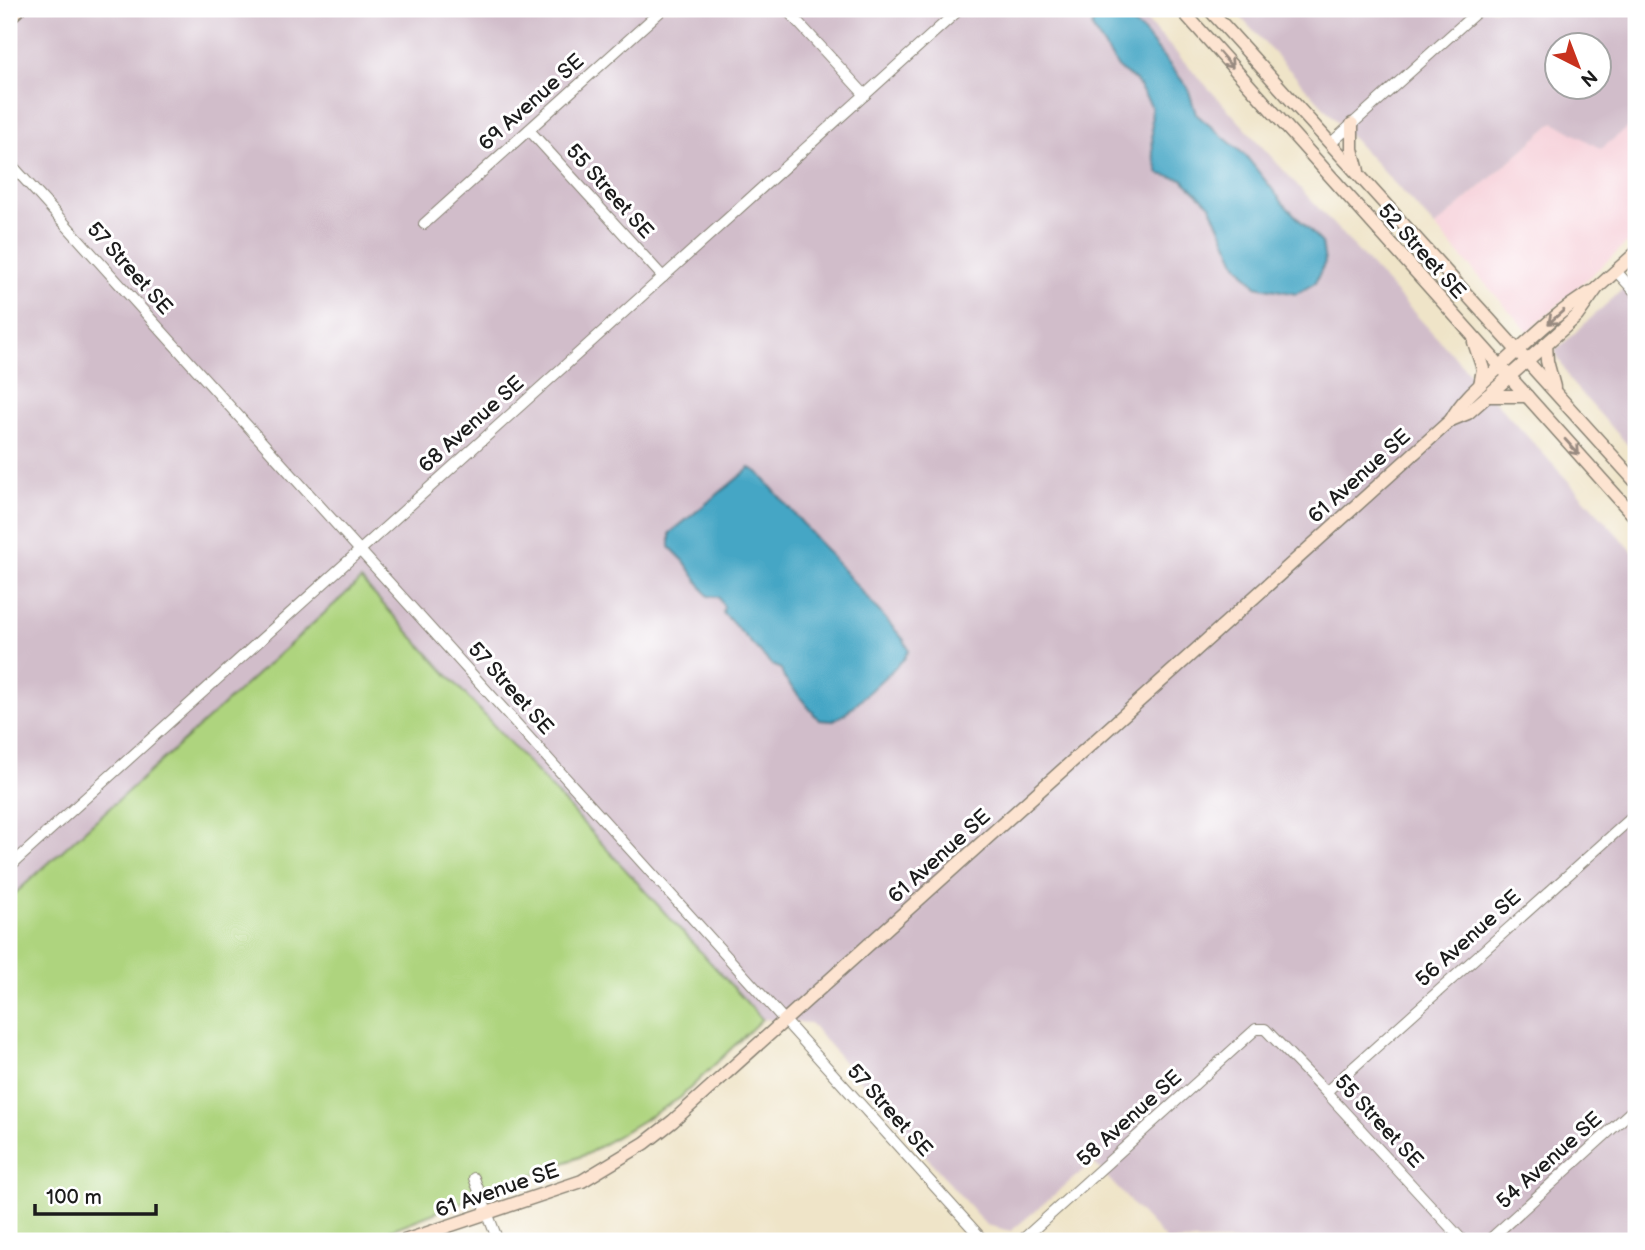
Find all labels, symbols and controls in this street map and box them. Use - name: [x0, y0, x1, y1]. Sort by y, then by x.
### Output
- north arrow: [1544, 32, 1614, 102]
- street label: 69 Avenue SE: [474, 49, 589, 156]
- one-way arrow: [1218, 51, 1234, 69]
- text: N: [1575, 64, 1601, 91]
- street label: 55 Street SE: [561, 139, 659, 244]
- street label: 52 Street SE: [1372, 199, 1471, 304]
- street label: 57 Street SE: [82, 217, 178, 320]
- one-way arrow: [1547, 309, 1565, 325]
- street label: 68 Avenue SE: [414, 371, 529, 478]
- street label: 61 Avenue SE: [1303, 424, 1416, 529]
- one-way arrow: [1564, 438, 1581, 455]
- street label: 57 Street SE: [463, 637, 559, 740]
- street label: 61 Avenue SE: [883, 804, 996, 909]
- street label: 56 Avenue SE: [1411, 885, 1526, 992]
- street label: 57 Street SE: [842, 1059, 938, 1162]
- street label: 58 Avenue SE: [1072, 1065, 1187, 1172]
- street label: 55 Street SE: [1329, 1069, 1428, 1173]
- street label: 54 Avenue SE: [1492, 1107, 1607, 1214]
- street label: 61 Avenue SE: [432, 1158, 562, 1223]
- scale bar: [35, 1173, 156, 1217]
- text: 100 m: [46, 1185, 102, 1210]

